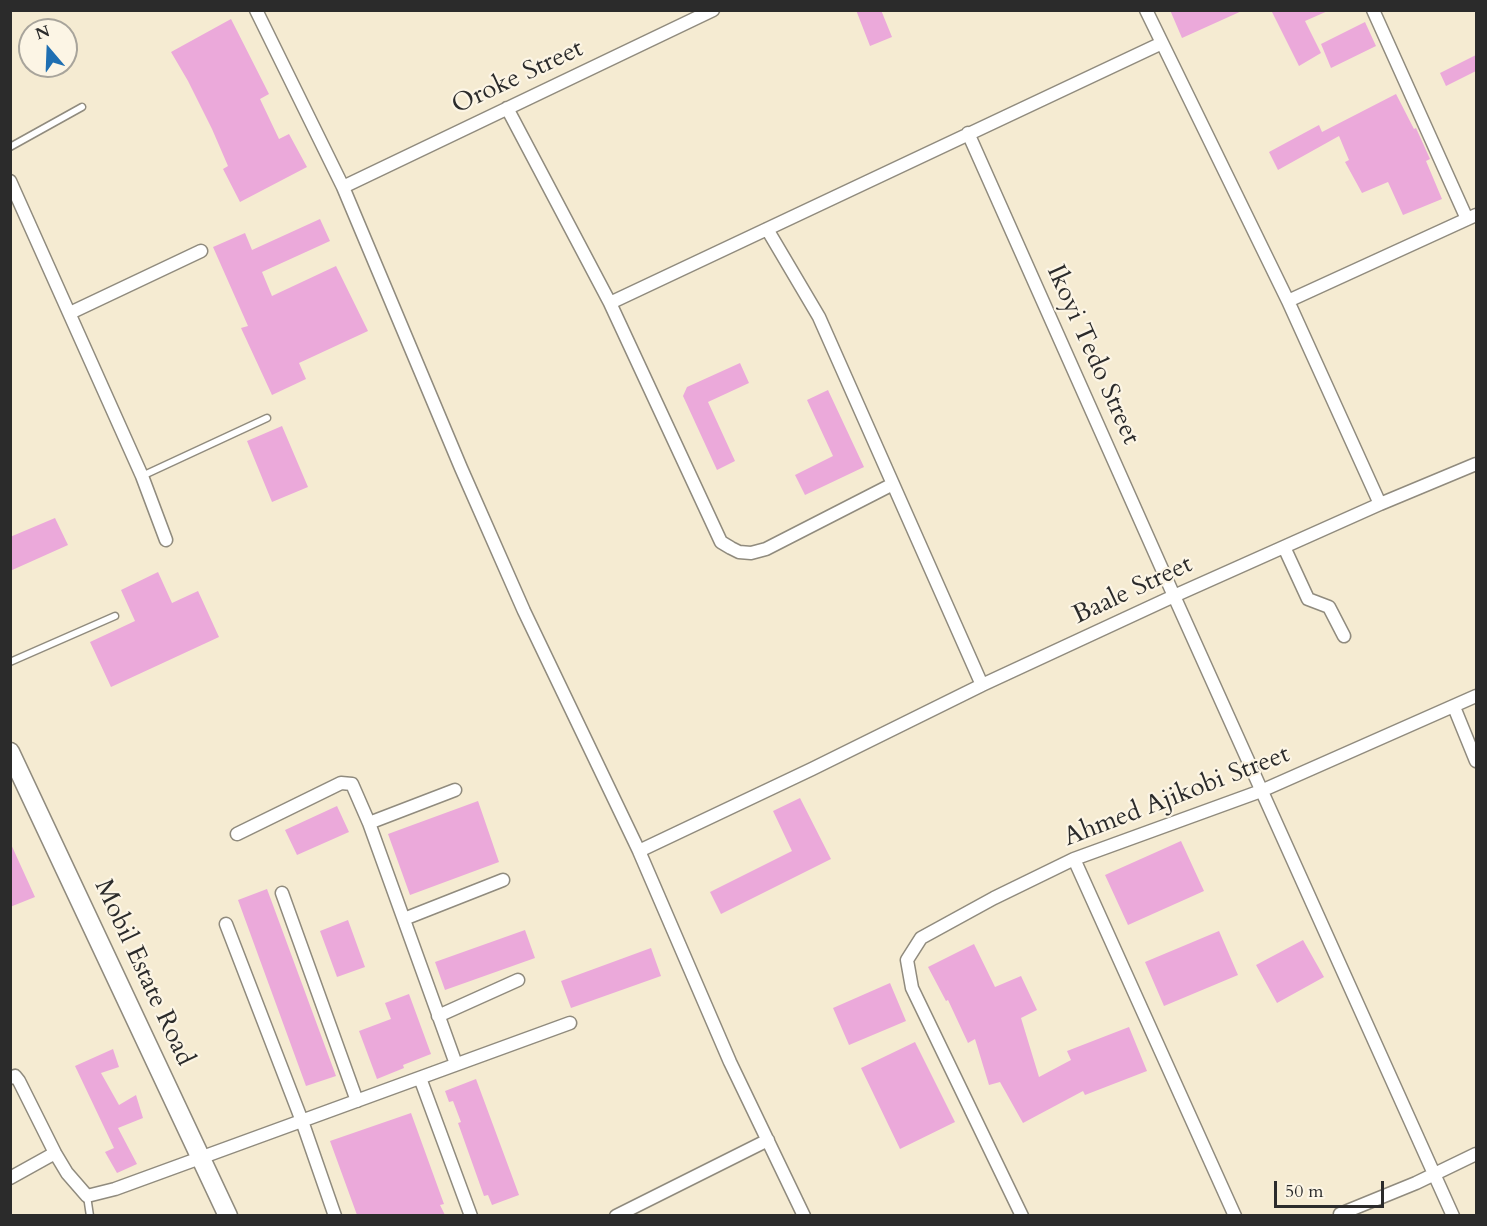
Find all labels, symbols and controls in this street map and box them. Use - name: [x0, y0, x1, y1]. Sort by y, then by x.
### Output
- north arrow: [18, 18, 78, 78]
- text: N: [33, 20, 53, 46]
- street label: Oroke Street: [447, 34, 589, 122]
- street label: Ikoyi Tedo Street: [1038, 260, 1146, 450]
- street label: Baale Street: [1068, 550, 1198, 632]
- street label: Ahmed Ajikobi Street: [1060, 740, 1294, 854]
- street label: Mobil Estate Road: [86, 875, 200, 1071]
- scale bar: [1277, 1169, 1386, 1207]
- text: 50 m: [1285, 1179, 1324, 1204]

